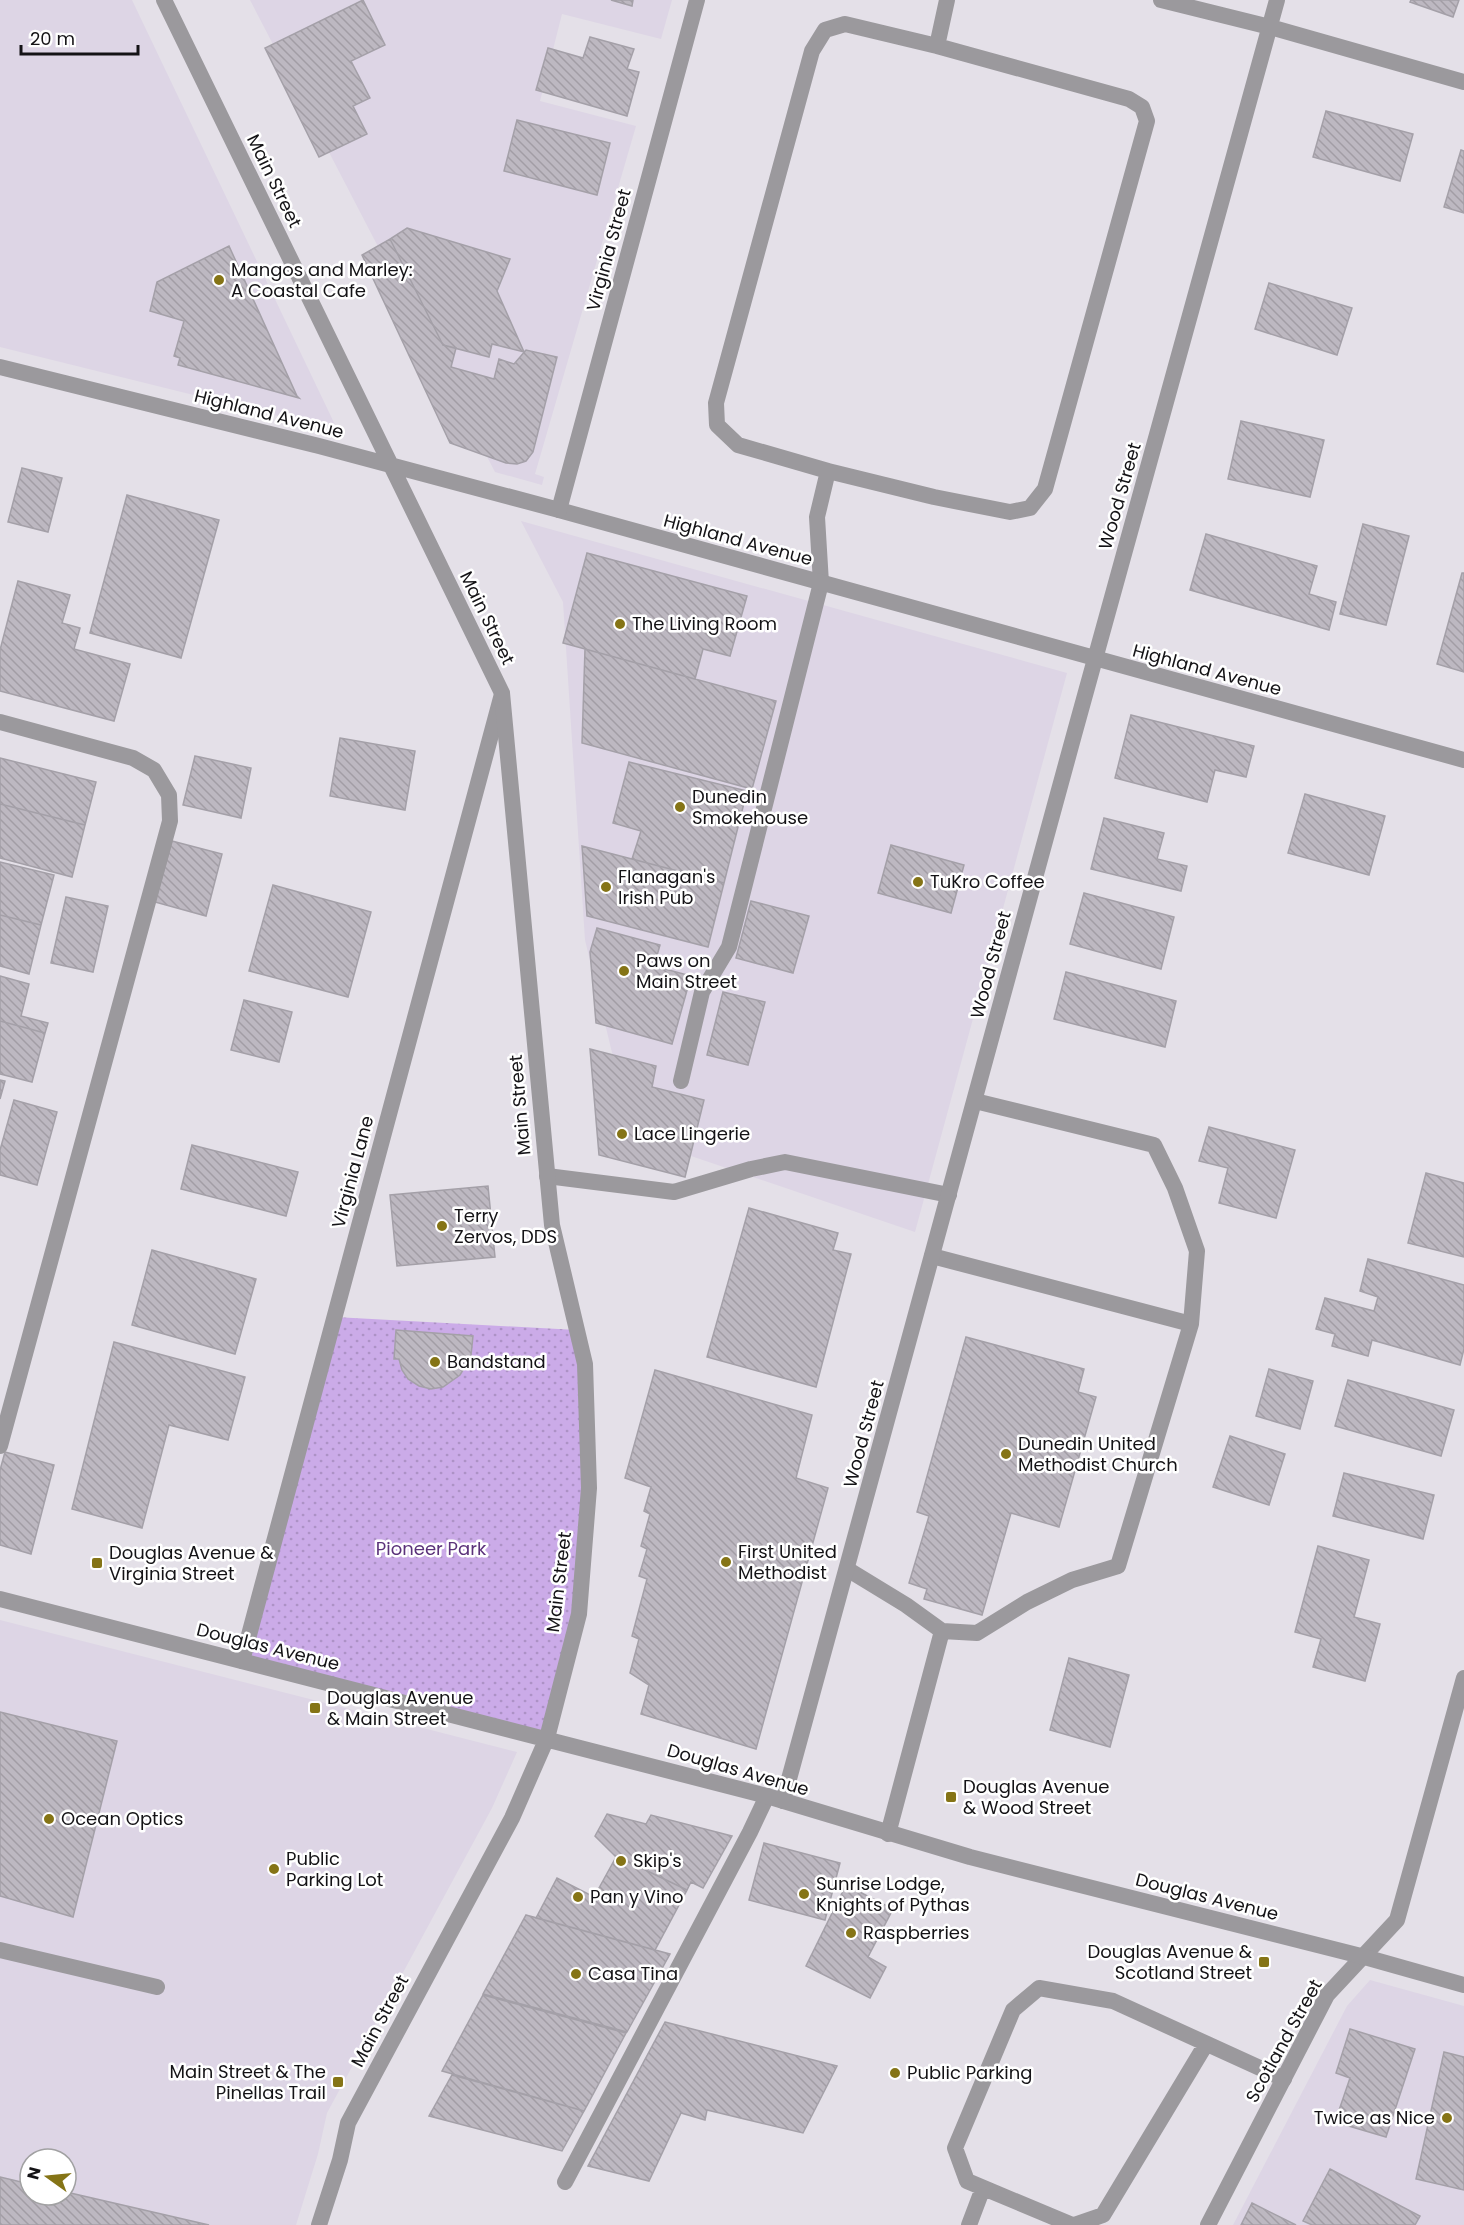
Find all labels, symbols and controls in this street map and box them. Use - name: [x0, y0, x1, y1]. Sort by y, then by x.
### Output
- scale bar: [21, 18, 138, 56]
- text: 20 m: [30, 26, 75, 51]
- street label: Main Street: [241, 130, 308, 232]
- street label: Virginia Street: [580, 186, 637, 314]
- place label: Mangos and Marley: A Coastal Cafe: [231, 257, 413, 303]
- marker: Mangos and Marley: A Coastal Cafe: [212, 273, 226, 287]
- street label: Highland Avenue: [192, 383, 347, 444]
- street label: Wood Street: [1092, 439, 1147, 552]
- street label: Highland Avenue: [661, 508, 815, 571]
- street label: Main Street: [454, 567, 521, 669]
- place label: The Living Room: [632, 611, 777, 636]
- marker: The Living Room: [613, 617, 627, 631]
- street label: Highland Avenue: [1130, 638, 1284, 701]
- place label: Dunedin Smokehouse: [692, 784, 808, 830]
- marker: Dunedin Smokehouse: [673, 800, 687, 814]
- place label: Flanagan's Irish Pub: [618, 864, 715, 910]
- place label: TuKro Coffee: [930, 869, 1045, 894]
- marker: TuKro Coffee: [911, 875, 925, 889]
- marker: Flanagan's Irish Pub: [599, 880, 613, 894]
- street label: Wood Street: [964, 908, 1017, 1021]
- place label: Paws on Main Street: [636, 948, 737, 994]
- marker: Paws on Main Street: [617, 964, 631, 978]
- street label: Main Street: [503, 1054, 536, 1157]
- street label: Virginia Lane: [326, 1113, 380, 1231]
- place label: Lace Lingerie: [634, 1121, 750, 1146]
- marker: Lace Lingerie: [615, 1127, 629, 1141]
- place label: Terry Zervos, DDS: [454, 1203, 557, 1249]
- marker: Terry Zervos, DDS: [435, 1219, 449, 1233]
- place label: Bandstand: [447, 1349, 546, 1374]
- marker: Bandstand: [428, 1355, 442, 1369]
- street label: Wood Street: [837, 1377, 890, 1490]
- place label: Dunedin United Methodist Church: [1018, 1431, 1178, 1477]
- marker: Dunedin United Methodist Church: [999, 1447, 1013, 1461]
- street label: Main Street: [540, 1530, 577, 1634]
- park label: Pioneer Park: [376, 1536, 487, 1561]
- place label: First United Methodist: [738, 1539, 837, 1585]
- place label: Douglas Avenue & Virginia Street: [109, 1540, 274, 1586]
- marker: First United Methodist: [719, 1555, 733, 1569]
- marker: Douglas Avenue & Virginia Street: [90, 1556, 104, 1570]
- street label: Douglas Avenue: [194, 1617, 342, 1676]
- place label: Douglas Avenue & Main Street: [327, 1685, 473, 1731]
- marker: Douglas Avenue & Main Street: [308, 1701, 322, 1715]
- street label: Douglas Avenue: [664, 1737, 812, 1802]
- place label: Douglas Avenue & Wood Street: [963, 1774, 1109, 1820]
- marker: Douglas Avenue & Wood Street: [944, 1790, 958, 1804]
- place label: Ocean Optics: [61, 1806, 183, 1831]
- marker: Ocean Optics: [42, 1812, 56, 1826]
- place label: Public Parking Lot: [286, 1846, 383, 1892]
- place label: Skip's: [633, 1848, 682, 1873]
- marker: Skip's: [614, 1854, 628, 1868]
- marker: Public Parking Lot: [267, 1862, 281, 1876]
- street label: Douglas Avenue: [1133, 1867, 1281, 1926]
- place label: Sunrise Lodge, Knights of Pythas: [816, 1871, 970, 1917]
- place label: Pan y Vino: [590, 1884, 684, 1909]
- marker: Sunrise Lodge, Knights of Pythas: [797, 1887, 811, 1901]
- marker: Pan y Vino: [571, 1890, 585, 1904]
- place label: Raspberries: [863, 1920, 969, 1945]
- marker: Raspberries: [844, 1926, 858, 1940]
- place label: Douglas Avenue & Scotland Street: [1088, 1939, 1253, 1985]
- marker: Douglas Avenue & Scotland Street: [1257, 1955, 1271, 1969]
- place label: Casa Tina: [588, 1961, 678, 1986]
- marker: Casa Tina: [569, 1967, 583, 1981]
- street label: Main Street: [345, 1970, 414, 2071]
- street label: Scotland Street: [1239, 1975, 1328, 2107]
- place label: Main Street & The Pinellas Trail: [170, 2059, 326, 2105]
- place label: Public Parking: [907, 2060, 1032, 2085]
- marker: Public Parking: [888, 2066, 902, 2080]
- marker: Main Street & The Pinellas Trail: [331, 2075, 345, 2089]
- place label: Twice as Nice: [1314, 2105, 1435, 2130]
- marker: Twice as Nice: [1440, 2111, 1454, 2125]
- north arrow: [18, 2147, 78, 2207]
- text: N: [21, 2164, 47, 2182]

